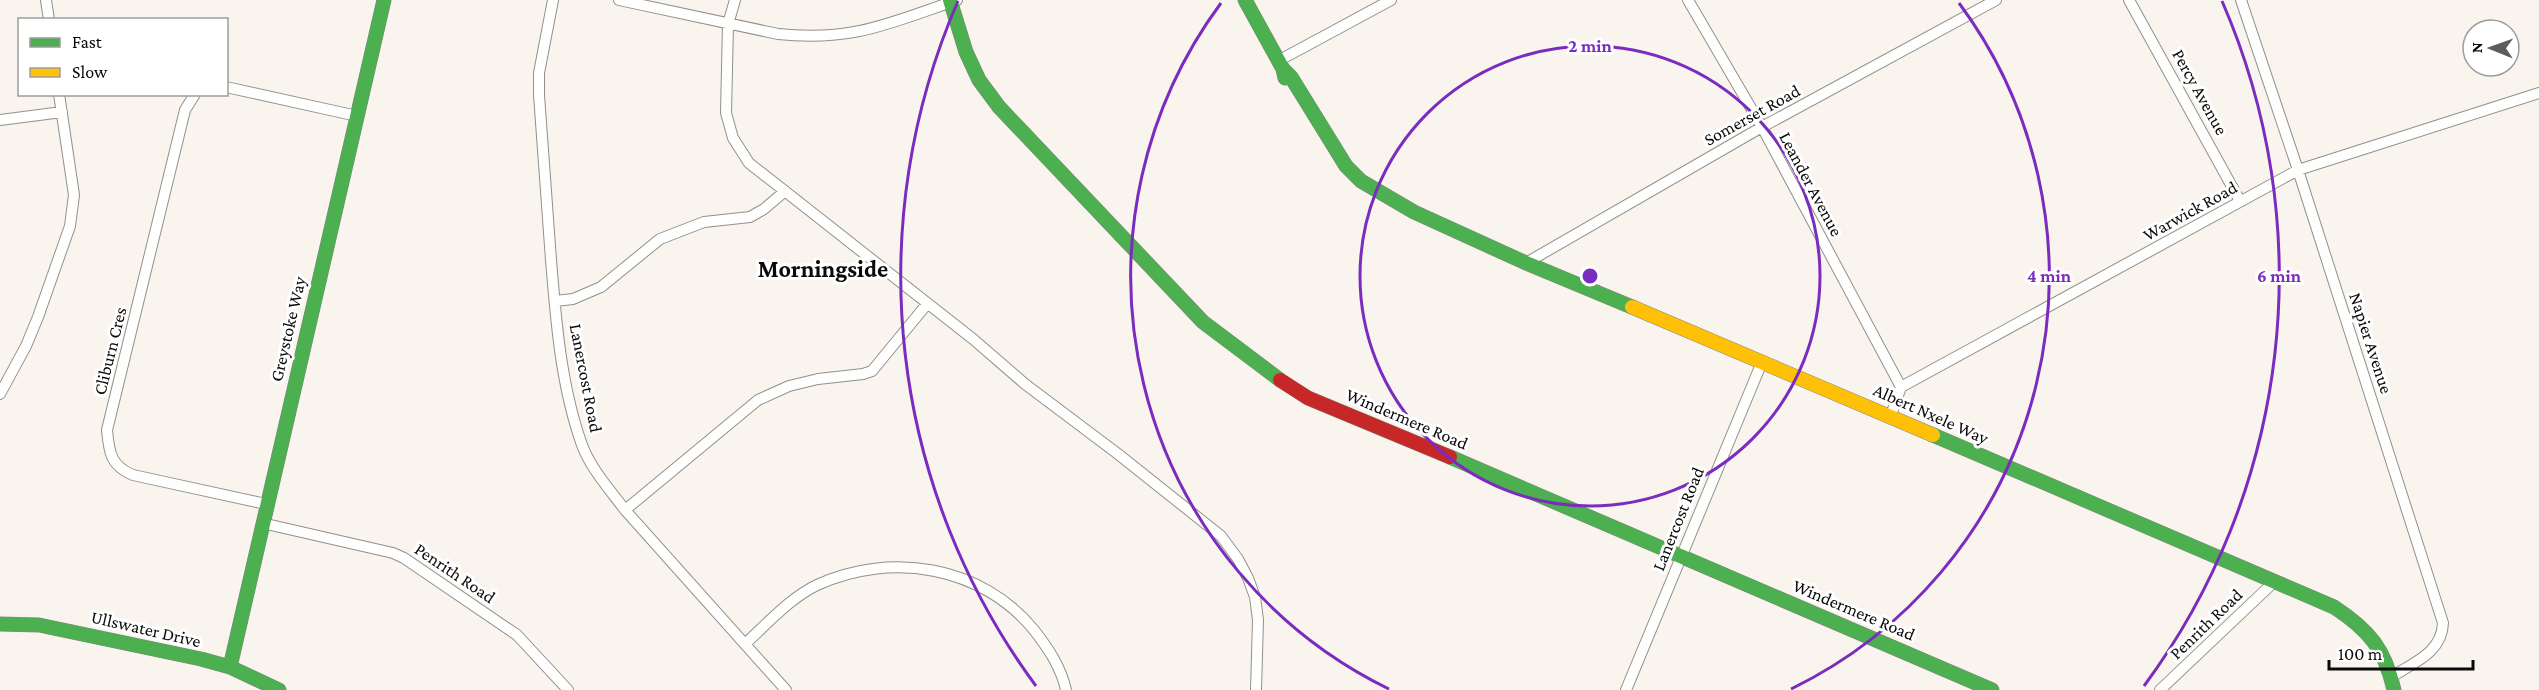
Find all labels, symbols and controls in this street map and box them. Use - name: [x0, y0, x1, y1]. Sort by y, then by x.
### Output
- legend: [18, 18, 228, 96]
- north arrow: [2461, 18, 2521, 78]
- text: Fast: [72, 32, 103, 52]
- text: 2 min: [1568, 36, 1612, 56]
- text: N: [2468, 42, 2485, 53]
- street label: Percy Avenue: [2168, 46, 2232, 138]
- text: Slow: [72, 62, 108, 82]
- street label: Somerset Road: [1700, 80, 1804, 150]
- street label: Leander Avenue: [1775, 129, 1847, 240]
- street label: Warwick Road: [2140, 177, 2241, 245]
- district label: Morningside: [758, 255, 888, 282]
- centre of rings: [1580, 266, 1600, 286]
- text: 4 min: [2027, 266, 2072, 286]
- text: 6 min: [2257, 266, 2302, 286]
- street label: Greystoke Way: [266, 274, 310, 384]
- street label: Napier Avenue: [2345, 290, 2397, 396]
- street label: Cliburn Cres: [89, 305, 131, 397]
- street label: Lanercost Road: [566, 322, 606, 434]
- street label: Albert Nxele Way: [1870, 380, 1992, 449]
- street label: Windermere Road: [1343, 384, 1471, 454]
- street label: Lanercost Road: [1648, 464, 1708, 574]
- street label: Penrith Road: [411, 539, 500, 608]
- street label: Windermere Road: [1790, 575, 1918, 645]
- street label: Penrith Road: [2166, 584, 2247, 663]
- street label: Ullswater Drive: [89, 607, 203, 651]
- scale bar: [2329, 633, 2473, 671]
- text: 100 m: [2338, 644, 2383, 664]

